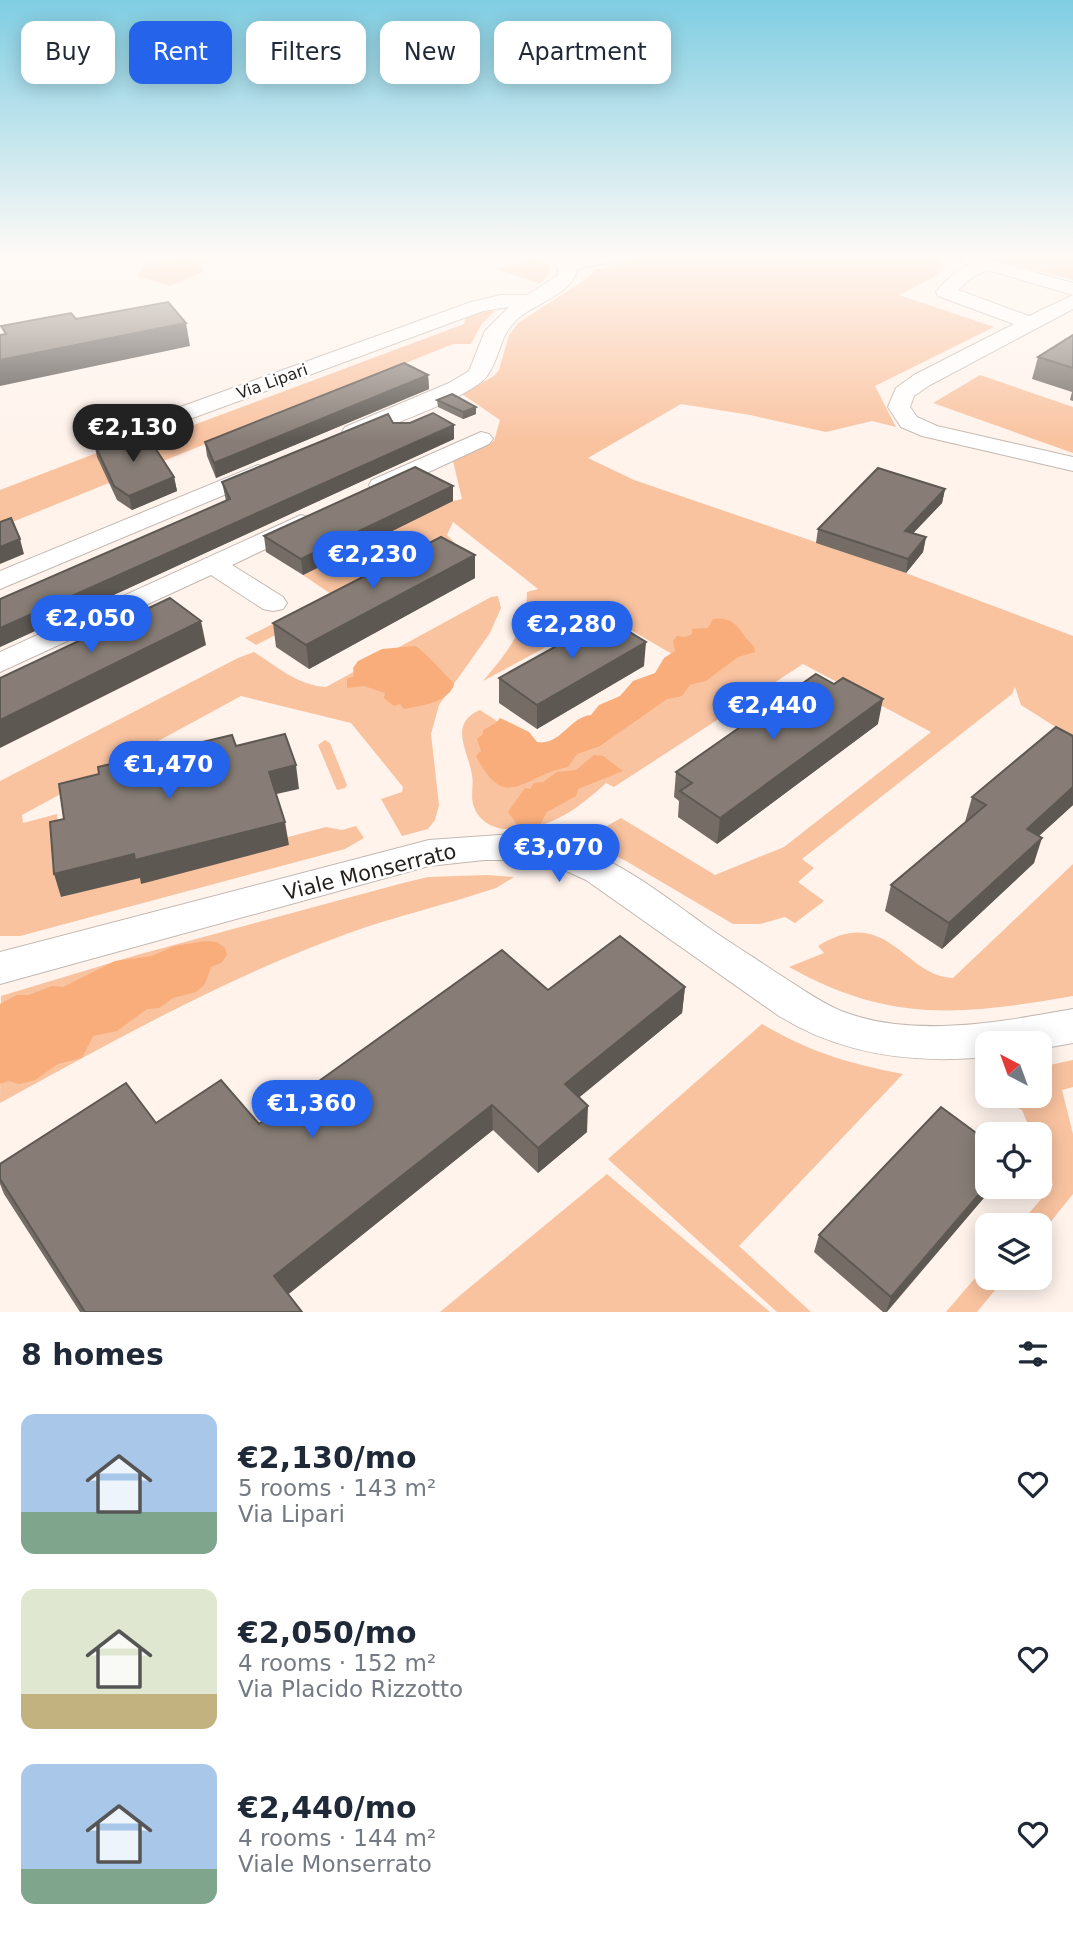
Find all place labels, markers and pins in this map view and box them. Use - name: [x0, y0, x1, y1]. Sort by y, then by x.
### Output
- pin: €2,130: [76, 405, 190, 464]
- pin: €2,230: [316, 532, 430, 591]
- pin: €2,050: [34, 596, 148, 655]
- pin: €2,280: [515, 602, 629, 661]
- pin: €2,440: [716, 682, 830, 742]
- pin: €1,470: [112, 742, 226, 801]
- pin: €3,070: [502, 824, 616, 884]
- pin: €1,360: [255, 1080, 369, 1140]

